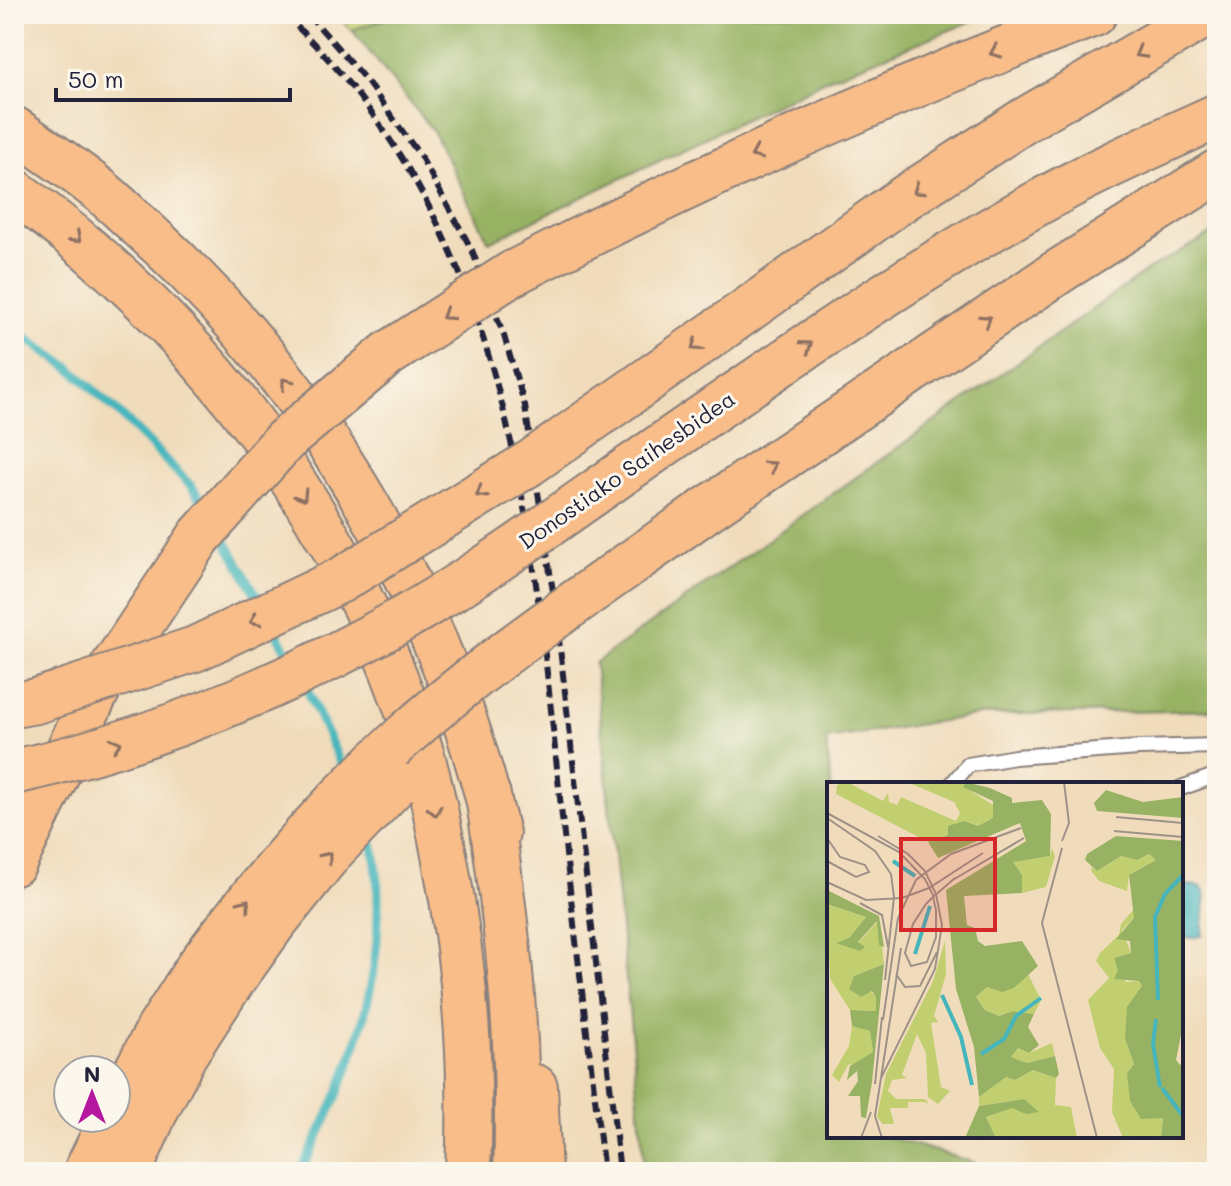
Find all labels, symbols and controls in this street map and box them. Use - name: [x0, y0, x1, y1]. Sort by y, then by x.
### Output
- one-way arrow: [989, 42, 1003, 59]
- one-way arrow: [1134, 44, 1149, 59]
- scale bar: [56, 52, 290, 102]
- text: 50 m: [68, 63, 124, 94]
- one-way arrow: [750, 144, 764, 160]
- one-way arrow: [913, 180, 927, 195]
- one-way arrow: [66, 229, 81, 243]
- one-way arrow: [442, 306, 456, 321]
- one-way arrow: [977, 315, 991, 330]
- one-way arrow: [690, 336, 704, 351]
- one-way arrow: [798, 341, 813, 356]
- one-way arrow: [282, 377, 296, 392]
- street label: Donostiako Saihesbidea: [513, 384, 741, 555]
- one-way arrow: [762, 461, 776, 476]
- one-way arrow: [475, 483, 490, 499]
- one-way arrow: [292, 487, 307, 502]
- one-way arrow: [249, 610, 264, 626]
- one-way arrow: [109, 737, 123, 753]
- inset map: [827, 782, 1183, 1138]
- one-way arrow: [426, 803, 443, 817]
- one-way arrow: [317, 852, 332, 866]
- one-way arrow: [235, 898, 249, 913]
- north arrow: [52, 1054, 132, 1134]
- text: N: [84, 1059, 100, 1088]

